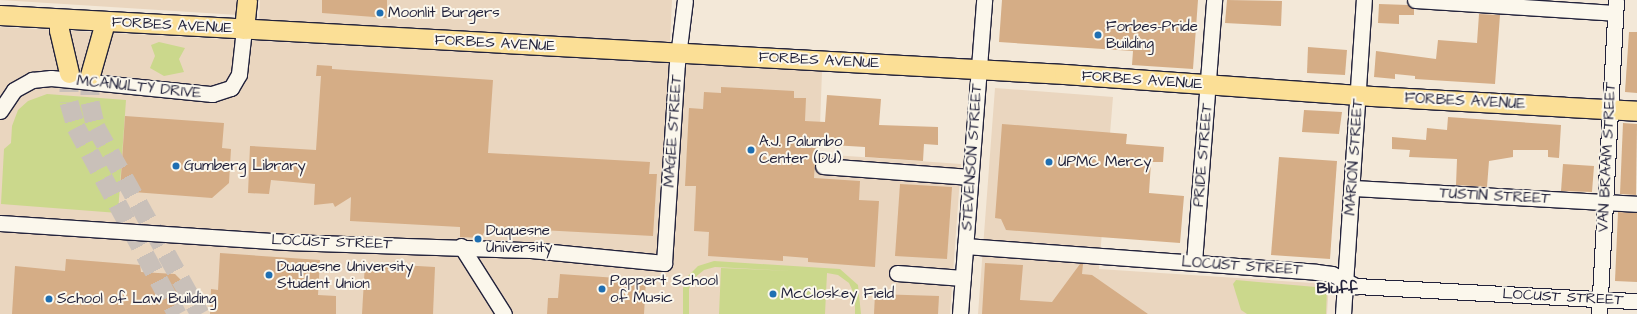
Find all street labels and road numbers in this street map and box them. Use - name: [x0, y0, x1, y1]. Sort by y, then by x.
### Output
- street label: FORBES AVENUE: [111, 13, 233, 37]
- street label: FORBES AVENUE: [434, 31, 556, 55]
- street label: FORBES AVENUE: [758, 48, 880, 72]
- street label: FORBES AVENUE: [1081, 67, 1203, 93]
- street label: MCANULTY DRIVE: [76, 72, 202, 102]
- street label: MAGEE STREET: [660, 74, 686, 188]
- street label: VAN BRAAM STREET: [1594, 82, 1620, 232]
- street label: STEVENSON STREET: [958, 83, 986, 231]
- street label: FORBES AVENUE: [1404, 89, 1526, 113]
- street label: MARION STREET: [1341, 98, 1367, 216]
- street label: PRIDE STREET: [1190, 102, 1216, 208]
- street label: TUSTIN STREET: [1439, 184, 1551, 208]
- street label: LOCUST STREET: [271, 231, 393, 253]
- street label: LOCUST STREET: [1181, 253, 1303, 279]
- street label: LOCUST STREET: [1502, 285, 1624, 309]

